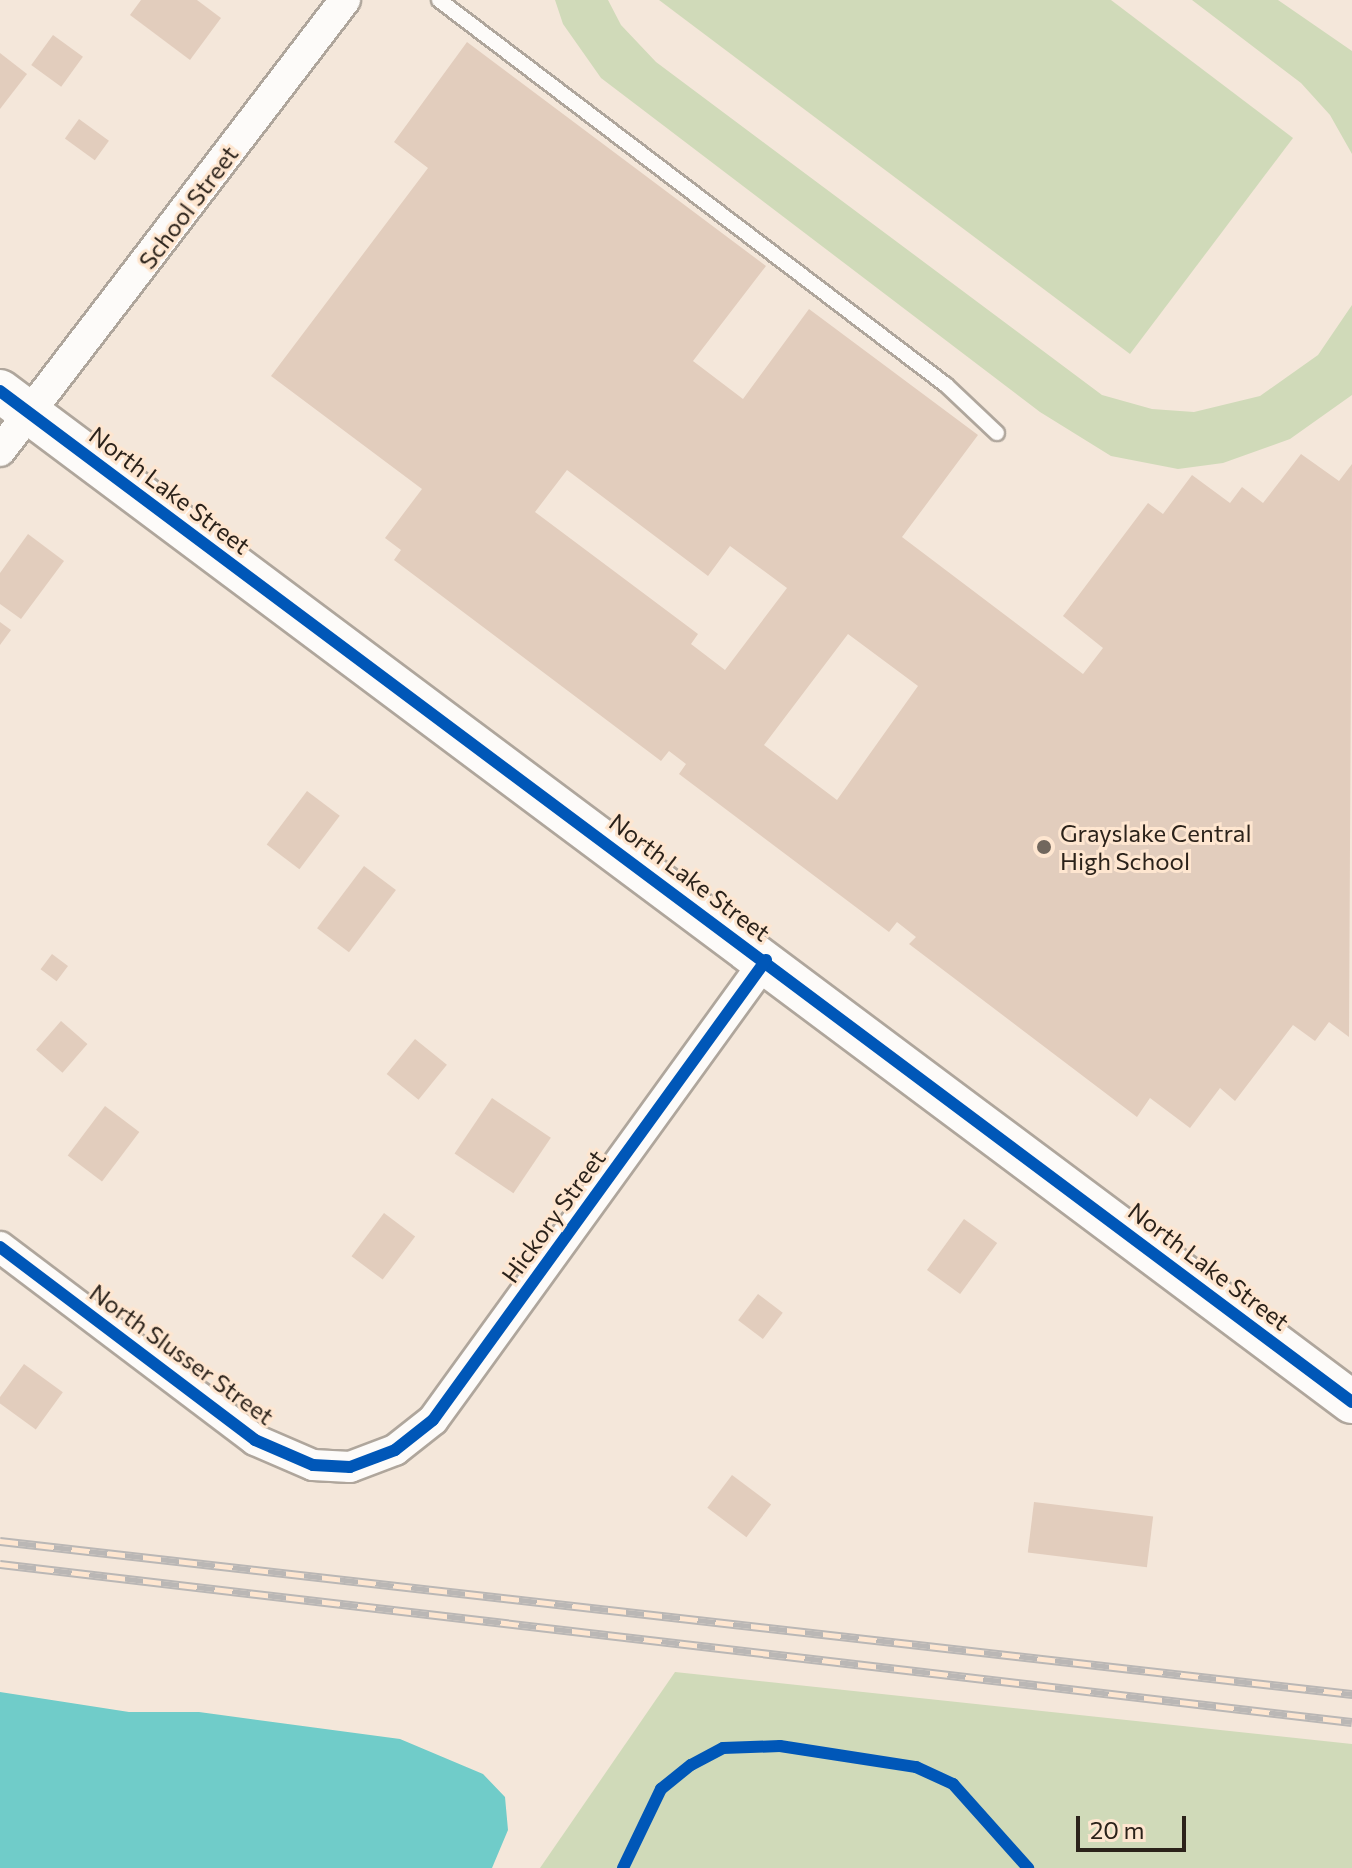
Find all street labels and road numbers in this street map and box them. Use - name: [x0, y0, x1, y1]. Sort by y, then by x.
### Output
- street label: School Street: [132, 140, 244, 274]
- street label: North Lake Street: [84, 420, 256, 560]
- street label: North Lake Street: [604, 807, 776, 947]
- street label: Hickory Street: [495, 1144, 611, 1288]
- street label: North Lake Street: [1123, 1196, 1295, 1336]
- street label: North Slusser Street: [84, 1278, 280, 1430]

